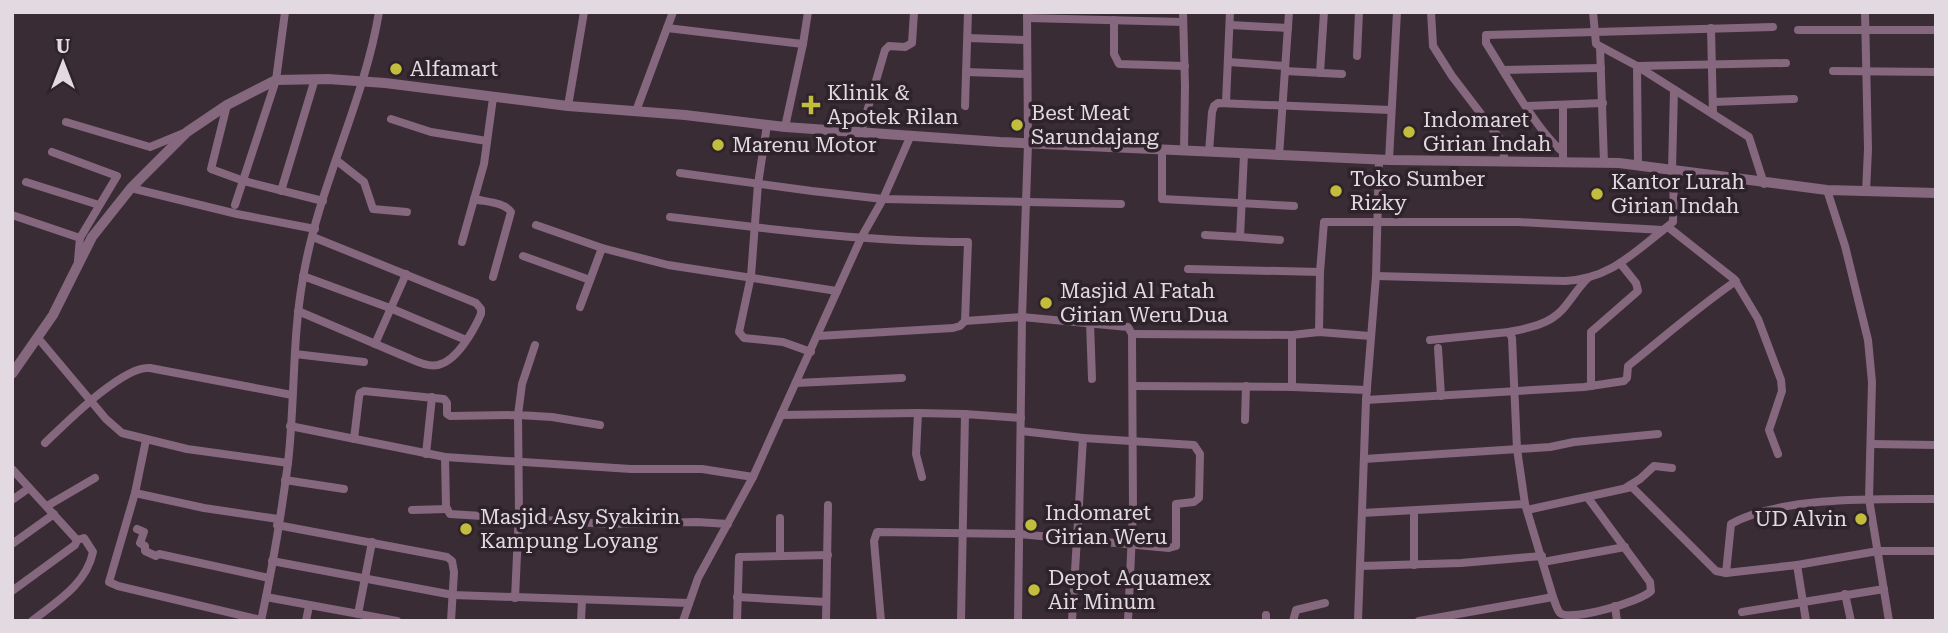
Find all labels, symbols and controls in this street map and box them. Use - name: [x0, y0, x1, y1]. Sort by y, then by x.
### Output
- north arrow: [28, 28, 98, 98]
- text: U: [56, 35, 71, 58]
- place label: Alfamart: [410, 57, 498, 81]
- marker: Alfamart: [388, 61, 404, 77]
- place label: Klinik & Apotek Rilan: [827, 81, 959, 129]
- marker: Klinik & Apotek Rilan: [801, 95, 821, 115]
- place label: Best Meat Sarundajang: [1031, 101, 1159, 149]
- place label: Indomaret Girian Indah: [1423, 108, 1552, 156]
- marker: Best Meat Sarundajang: [1009, 117, 1025, 133]
- marker: Indomaret Girian Indah: [1401, 124, 1417, 140]
- place label: Marenu Motor: [732, 133, 877, 157]
- marker: Marenu Motor: [710, 137, 726, 153]
- place label: Toko Sumber Rizky: [1350, 167, 1486, 215]
- place label: Kantor Lurah Girian Indah: [1611, 170, 1745, 218]
- marker: Toko Sumber Rizky: [1328, 183, 1344, 199]
- marker: Kantor Lurah Girian Indah: [1589, 186, 1605, 202]
- place label: Masjid Al Fatah Girian Weru Dua: [1060, 279, 1229, 327]
- marker: Masjid Al Fatah Girian Weru Dua: [1038, 295, 1054, 311]
- place label: Indomaret Girian Weru: [1045, 501, 1167, 549]
- place label: Masjid Asy Syakirin Kampung Loyang: [480, 505, 681, 553]
- place label: UD Alvin: [1755, 507, 1847, 531]
- marker: UD Alvin: [1853, 511, 1869, 527]
- marker: Indomaret Girian Weru: [1023, 517, 1039, 533]
- marker: Masjid Asy Syakirin Kampung Loyang: [458, 521, 474, 537]
- place label: Depot Aquamex Air Minum: [1048, 566, 1211, 614]
- marker: Depot Aquamex Air Minum: [1026, 582, 1042, 598]

